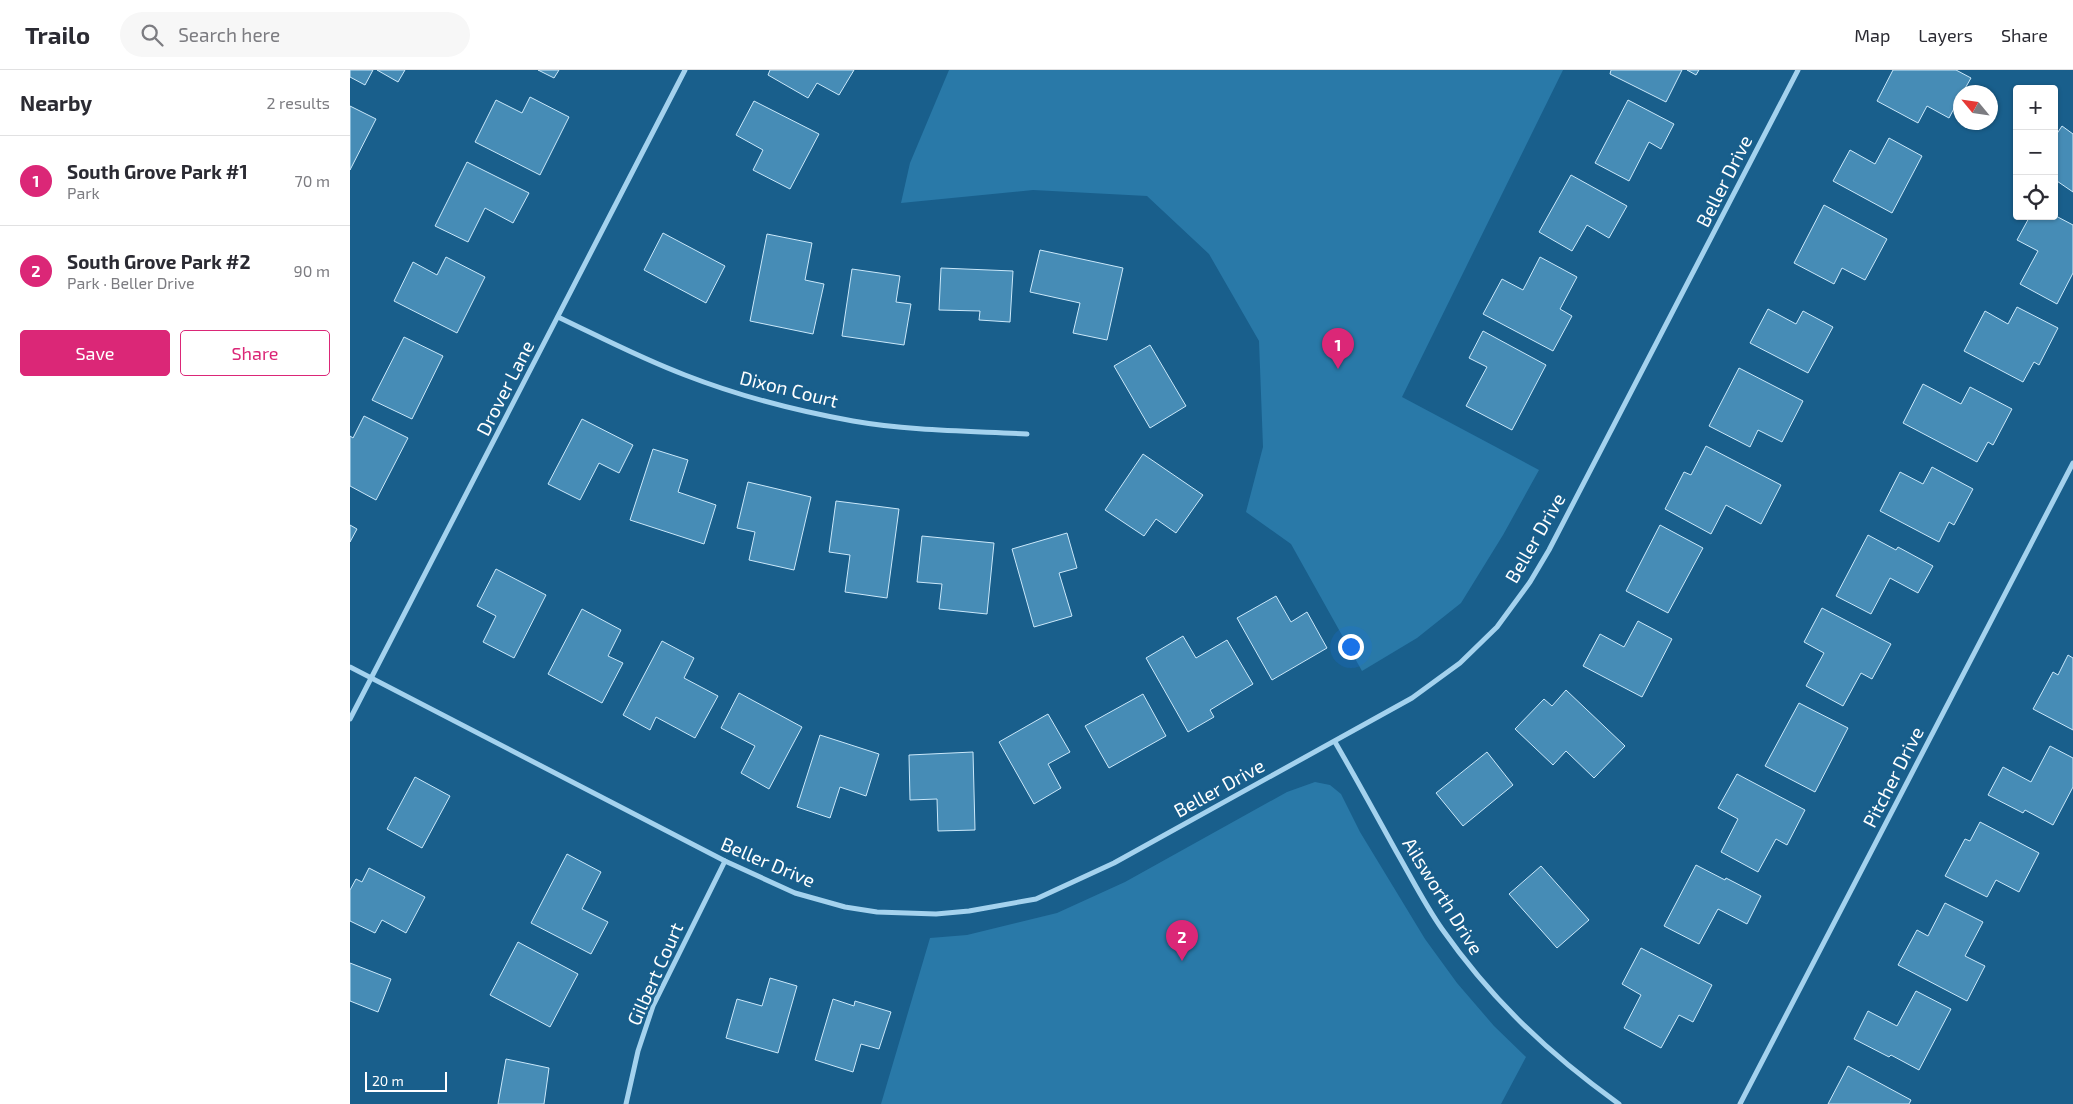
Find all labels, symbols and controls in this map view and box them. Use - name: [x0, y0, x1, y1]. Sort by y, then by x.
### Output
- search box: [120, 12, 470, 57]
- text: Trailo: [25, 20, 90, 49]
- icon: search: [138, 21, 166, 49]
- text: Search here: [178, 23, 280, 46]
- text: Map: [1854, 24, 1890, 46]
- text: Layers: [1918, 24, 1973, 46]
- text: Share: [2001, 24, 2048, 46]
- north arrow: [1953, 85, 1998, 130]
- map controls: [2013, 85, 2058, 220]
- button: +: [2013, 85, 2058, 130]
- text: Nearby: [20, 90, 92, 115]
- text: 2 results: [267, 93, 330, 112]
- button: −: [2013, 130, 2058, 175]
- street label: Beller Drive: [1691, 131, 1757, 231]
- text: South Grove Park #1: [67, 160, 248, 183]
- text: 1: [33, 171, 39, 190]
- text: 70 m: [295, 171, 330, 190]
- button: locate: [2013, 175, 2058, 220]
- text: Park: [67, 183, 100, 202]
- text: South Grove Park #2: [67, 250, 250, 273]
- text: 2: [31, 261, 41, 280]
- text: 90 m: [294, 261, 330, 280]
- text: Park · Beller Drive: [67, 273, 195, 292]
- pin: 1: [1322, 328, 1354, 369]
- button: Save: [20, 330, 170, 376]
- button: Share: [180, 330, 330, 376]
- street label: Drover Lane: [471, 336, 538, 439]
- street label: Dixon Court: [738, 365, 841, 412]
- street label: Beller Drive: [1500, 489, 1570, 587]
- your location: [1338, 634, 1364, 660]
- street label: Pitcher Drive: [1857, 722, 1928, 831]
- street label: Beller Drive: [1169, 753, 1268, 822]
- street label: Beller Drive: [718, 831, 819, 892]
- street label: Ailsworth Drive: [1398, 833, 1489, 958]
- street label: Gilbert Court: [622, 919, 687, 1029]
- pin: 2: [1166, 920, 1198, 961]
- scale bar: [365, 1069, 448, 1092]
- text: 20 m: [372, 1072, 404, 1089]

